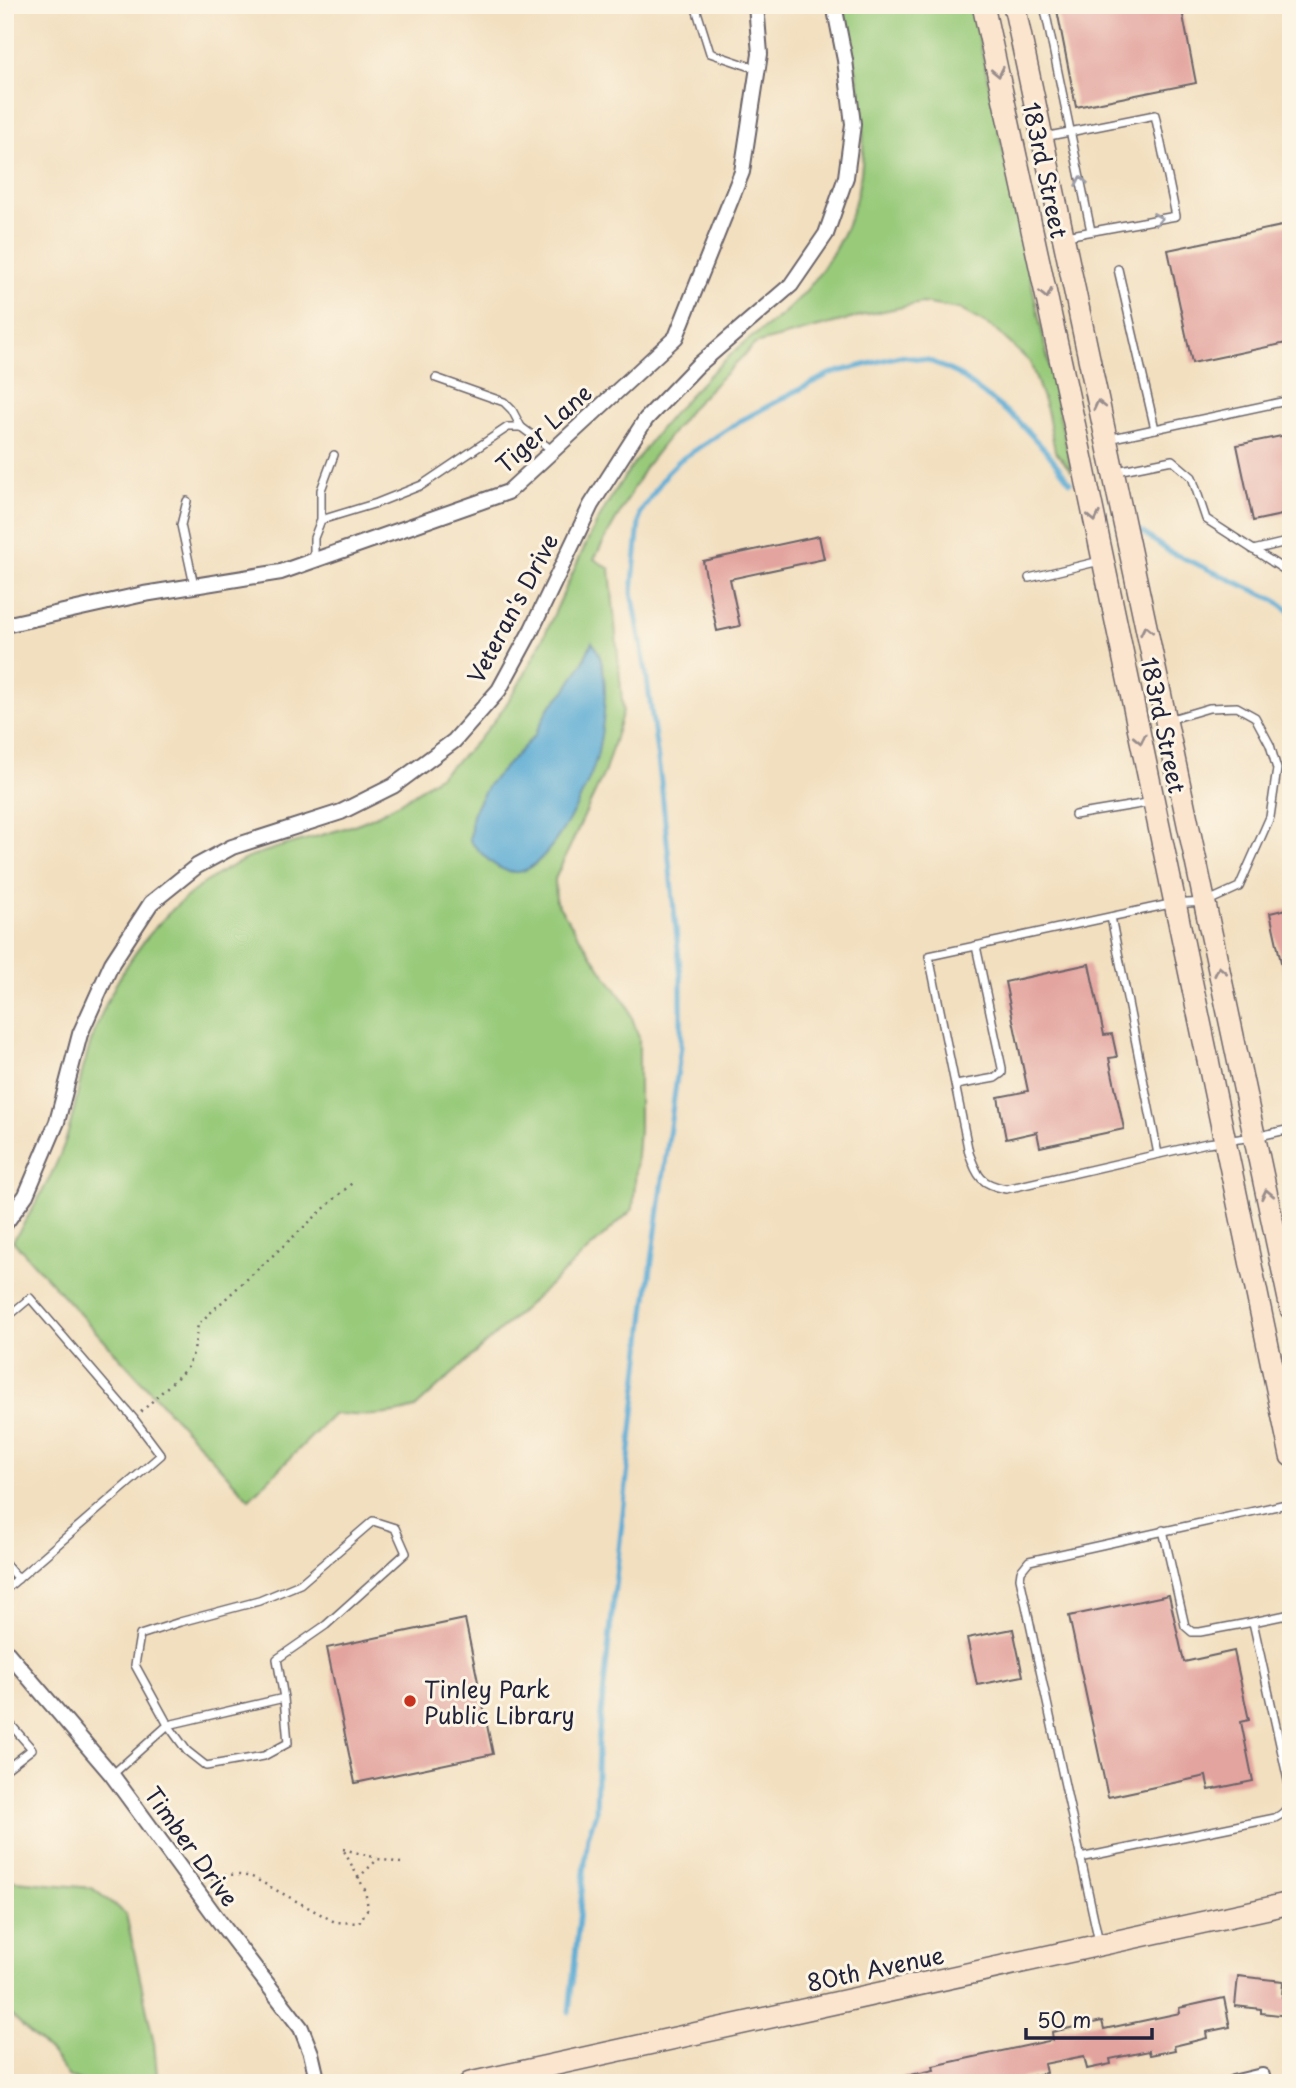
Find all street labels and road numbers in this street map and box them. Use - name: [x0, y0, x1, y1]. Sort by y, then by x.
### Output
- street label: 183rd Street: [1015, 99, 1077, 241]
- street label: Tiger Lane: [487, 375, 599, 481]
- street label: Veteran's Drive: [458, 527, 566, 689]
- street label: 183rd Street: [1133, 654, 1195, 796]
- street label: Timber Drive: [136, 1779, 248, 1913]
- street label: 80th Avenue: [803, 1936, 947, 2000]

